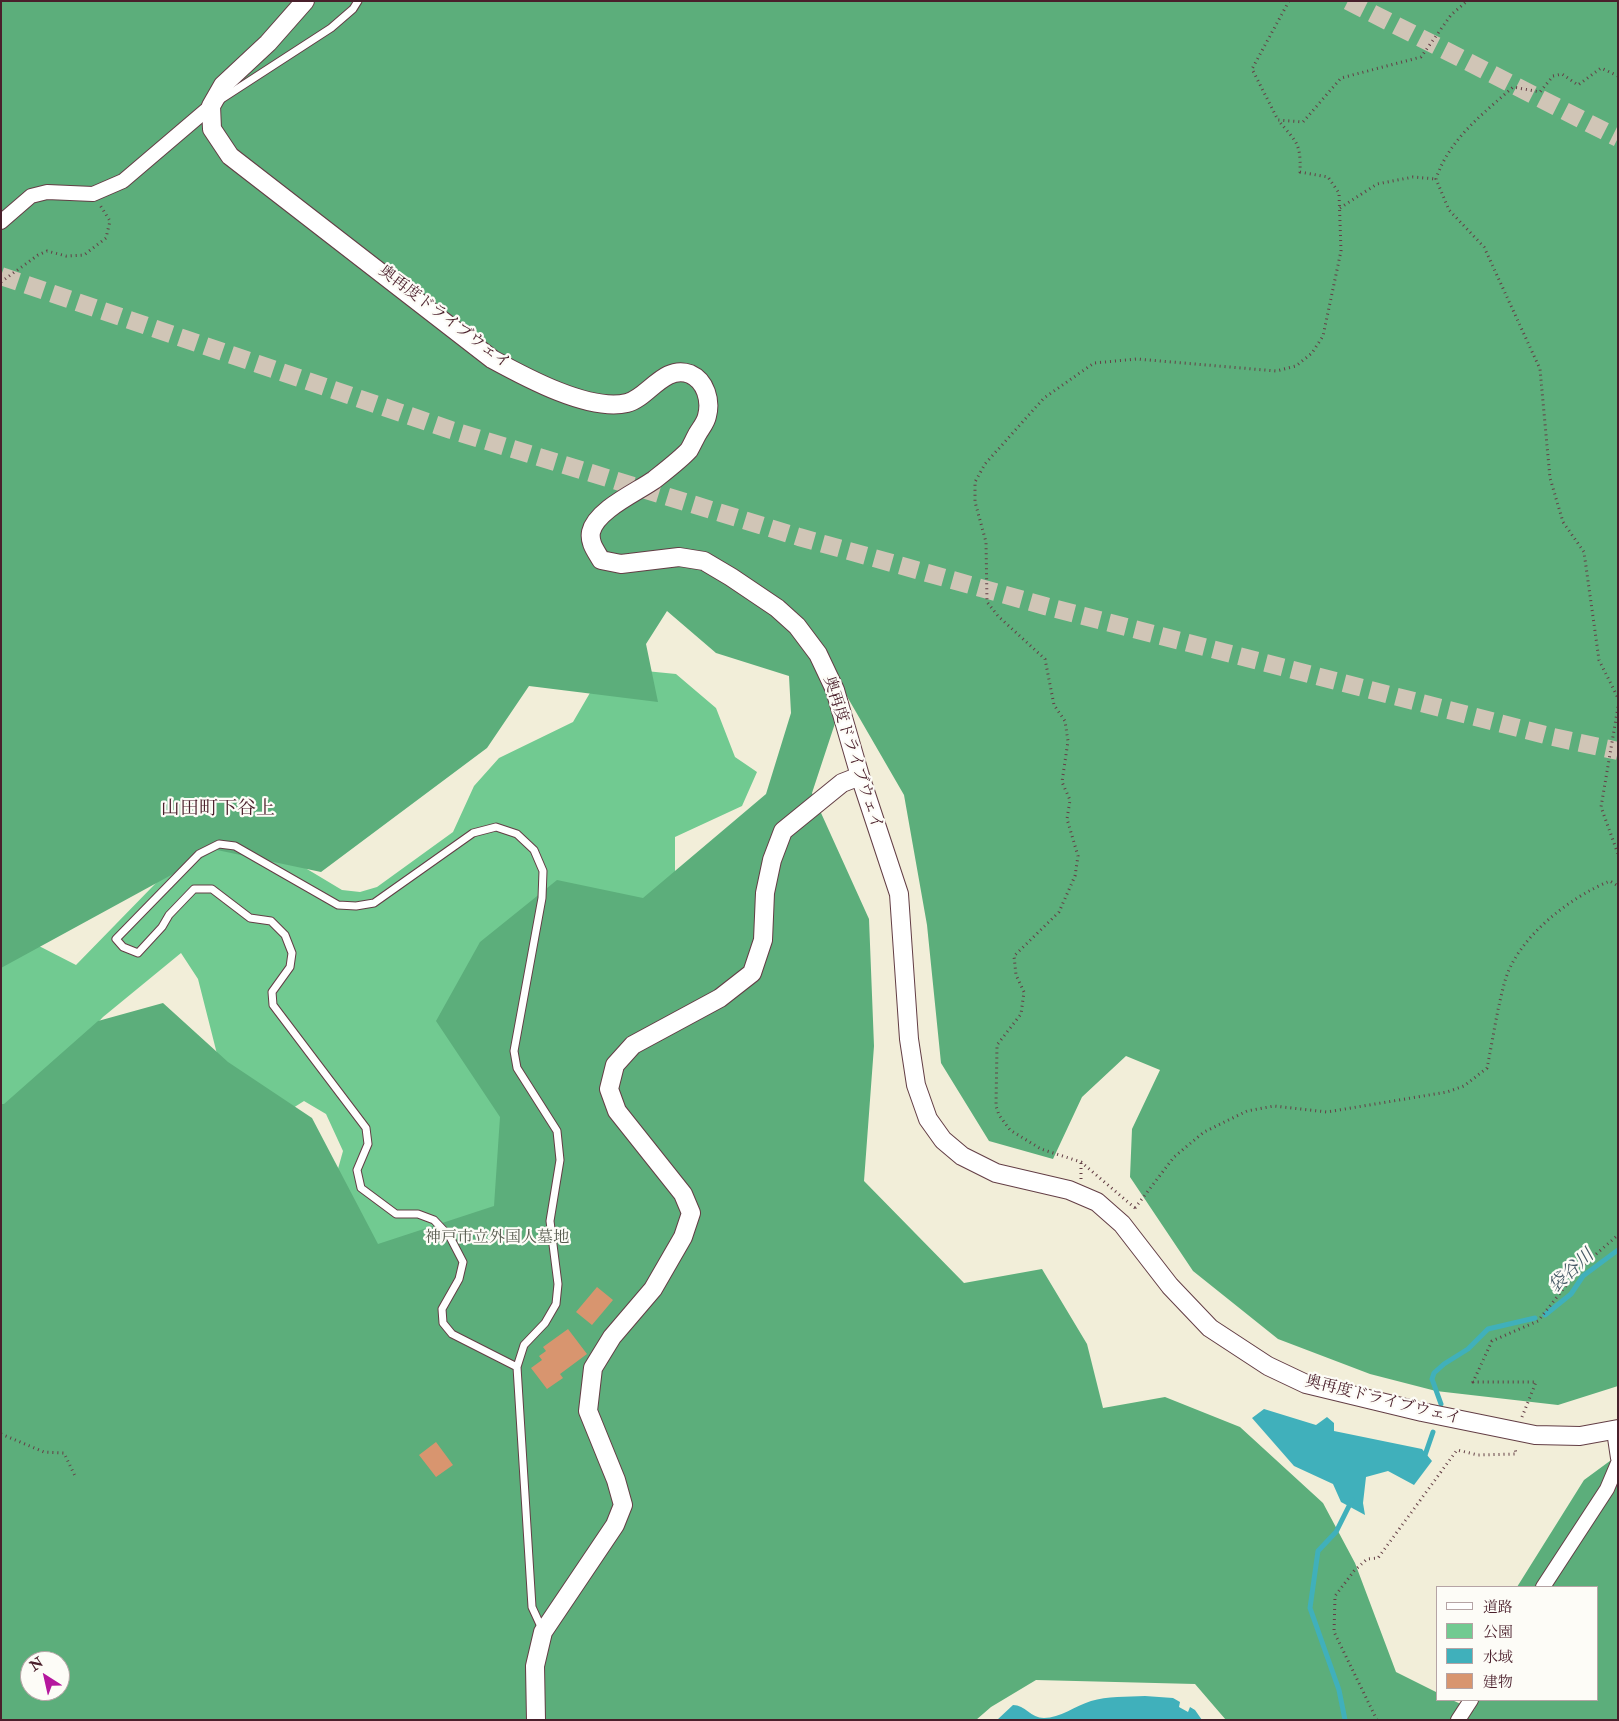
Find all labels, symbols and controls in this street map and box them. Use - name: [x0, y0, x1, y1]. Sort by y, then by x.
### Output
- street label: 奥再度ドライブウェイ: [374, 262, 514, 374]
- street label: 奥再度ドライブウェイ: [818, 674, 886, 832]
- district label: 山田町下谷上: [161, 799, 275, 821]
- park label: 神戸市立外国人墓地: [425, 1229, 569, 1249]
- water label: 袋谷川: [1545, 1246, 1599, 1298]
- street label: 奥再度ドライブウェイ: [1303, 1372, 1463, 1430]
- legend: [1436, 1586, 1599, 1701]
- text: 道路: [1483, 1598, 1513, 1617]
- text: 公園: [1483, 1623, 1513, 1642]
- text: 水域: [1483, 1648, 1513, 1667]
- north arrow: [20, 1651, 70, 1701]
- text: N: [27, 1654, 47, 1675]
- text: 建物: [1483, 1673, 1513, 1692]

